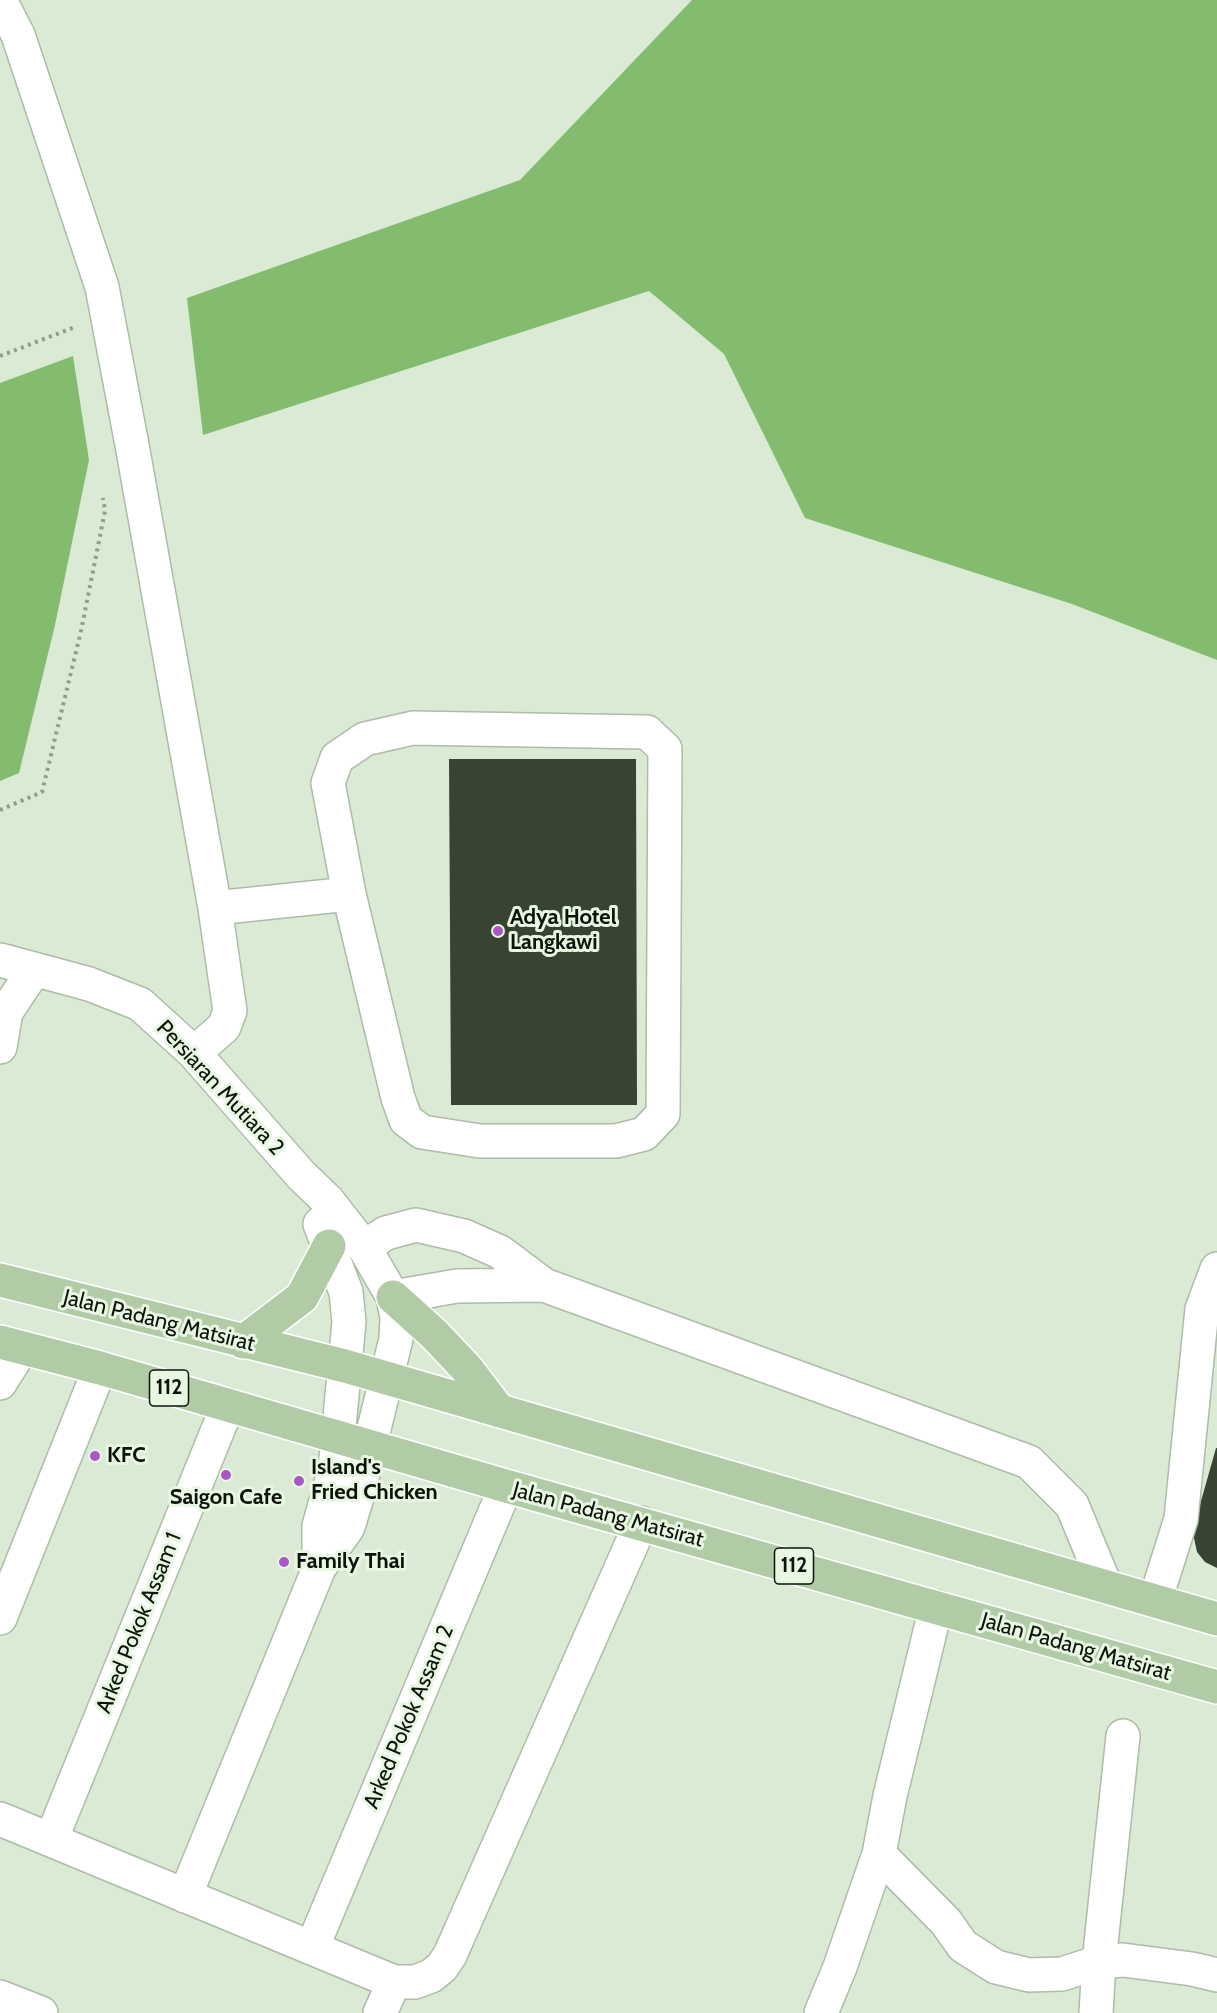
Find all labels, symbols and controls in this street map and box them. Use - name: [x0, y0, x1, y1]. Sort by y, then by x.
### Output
- place label: Adya Hotel Langkawi: [510, 905, 616, 956]
- marker: Adya Hotel Langkawi: [491, 924, 505, 938]
- street label: Persiaran Mutiara 2: [151, 1015, 289, 1161]
- street label: Jalan Padang Matsirat: [60, 1284, 258, 1358]
- road number: 112: [150, 1370, 188, 1406]
- place label: KFC: [107, 1443, 146, 1469]
- marker: KFC: [88, 1449, 102, 1463]
- place label: Island's Fried Chicken: [311, 1455, 438, 1506]
- marker: Saigon Cafe: [219, 1468, 233, 1482]
- marker: Island's Fried Chicken: [292, 1474, 306, 1488]
- street label: Jalan Padang Matsirat: [510, 1477, 706, 1553]
- place label: Saigon Cafe: [170, 1485, 282, 1511]
- street label: Arked Pokok Assam 1: [91, 1529, 187, 1717]
- road number: 112: [774, 1548, 814, 1584]
- place label: Family Thai: [296, 1549, 405, 1575]
- marker: Family Thai: [277, 1555, 291, 1569]
- street label: Jalan Padang Matsirat: [978, 1607, 1174, 1687]
- street label: Arked Pokok Assam 2: [358, 1621, 460, 1813]

